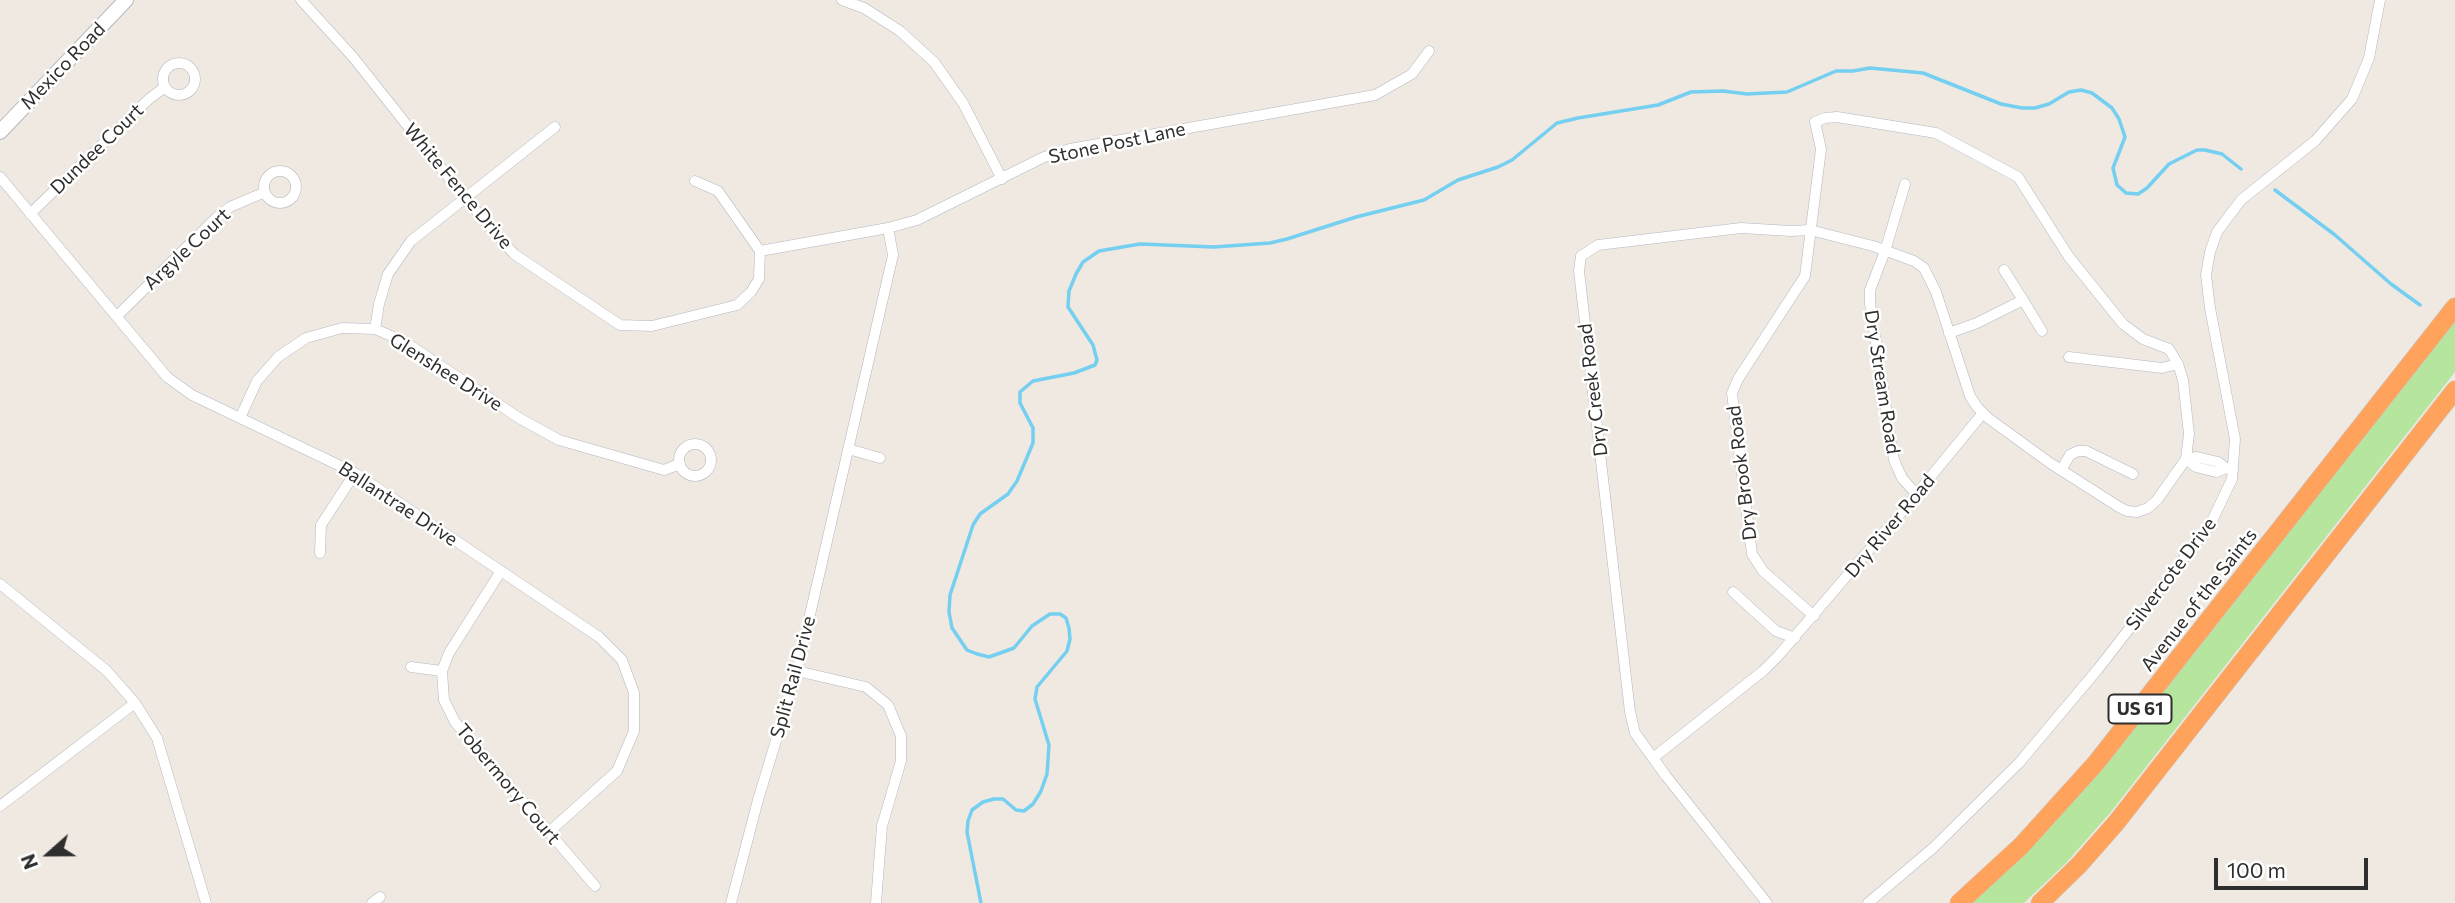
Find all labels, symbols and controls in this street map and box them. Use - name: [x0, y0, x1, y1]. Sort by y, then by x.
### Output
- street label: Mexico Road: [16, 18, 110, 114]
- street label: Dundee Court: [46, 99, 148, 199]
- street label: Stone Post Lane: [1047, 117, 1187, 169]
- street label: White Fence Drive: [399, 119, 517, 253]
- street label: Argyle Court: [139, 203, 235, 295]
- street label: Dry Stream Road: [1859, 308, 1905, 456]
- street label: Dry Creek Road: [1574, 322, 1612, 458]
- street label: Glenshee Drive: [385, 328, 507, 416]
- street label: Dry Brook Road: [1722, 404, 1762, 542]
- street label: Ballantrae Drive: [334, 457, 462, 551]
- street label: Dry River Road: [1840, 470, 1940, 582]
- street label: Silvercote Drive: [2121, 513, 2221, 635]
- street label: Avenue of the Saints: [2136, 524, 2262, 676]
- street label: Split Rail Drive: [766, 613, 820, 741]
- road number: US 61: [2108, 694, 2172, 724]
- street label: Tobermory Court: [451, 719, 565, 849]
- north arrow: [14, 819, 84, 889]
- scale bar: [2217, 844, 2371, 888]
- text: N: [16, 851, 42, 872]
- text: 100 m: [2227, 857, 2286, 882]

